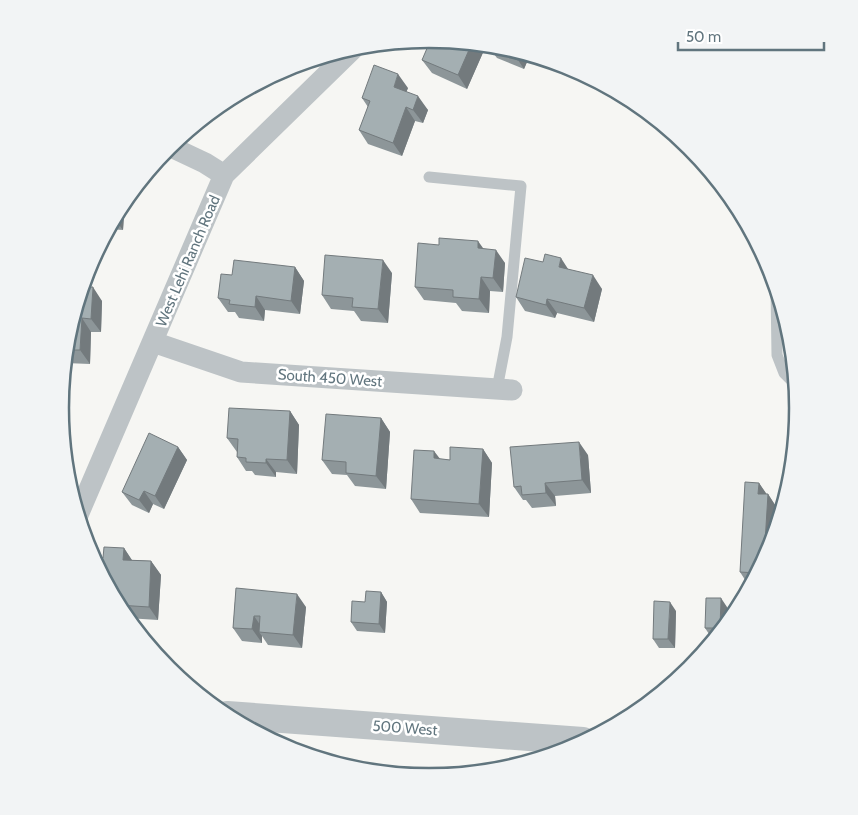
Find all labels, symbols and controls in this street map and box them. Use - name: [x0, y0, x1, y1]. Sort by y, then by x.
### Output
- scale bar: [678, 20, 824, 52]
- text: 50 m: [686, 28, 721, 46]
- street label: West Lehi Ranch Road: [152, 193, 224, 329]
- street label: South 450 West: [277, 365, 383, 391]
- street label: 500 West: [372, 717, 438, 739]

